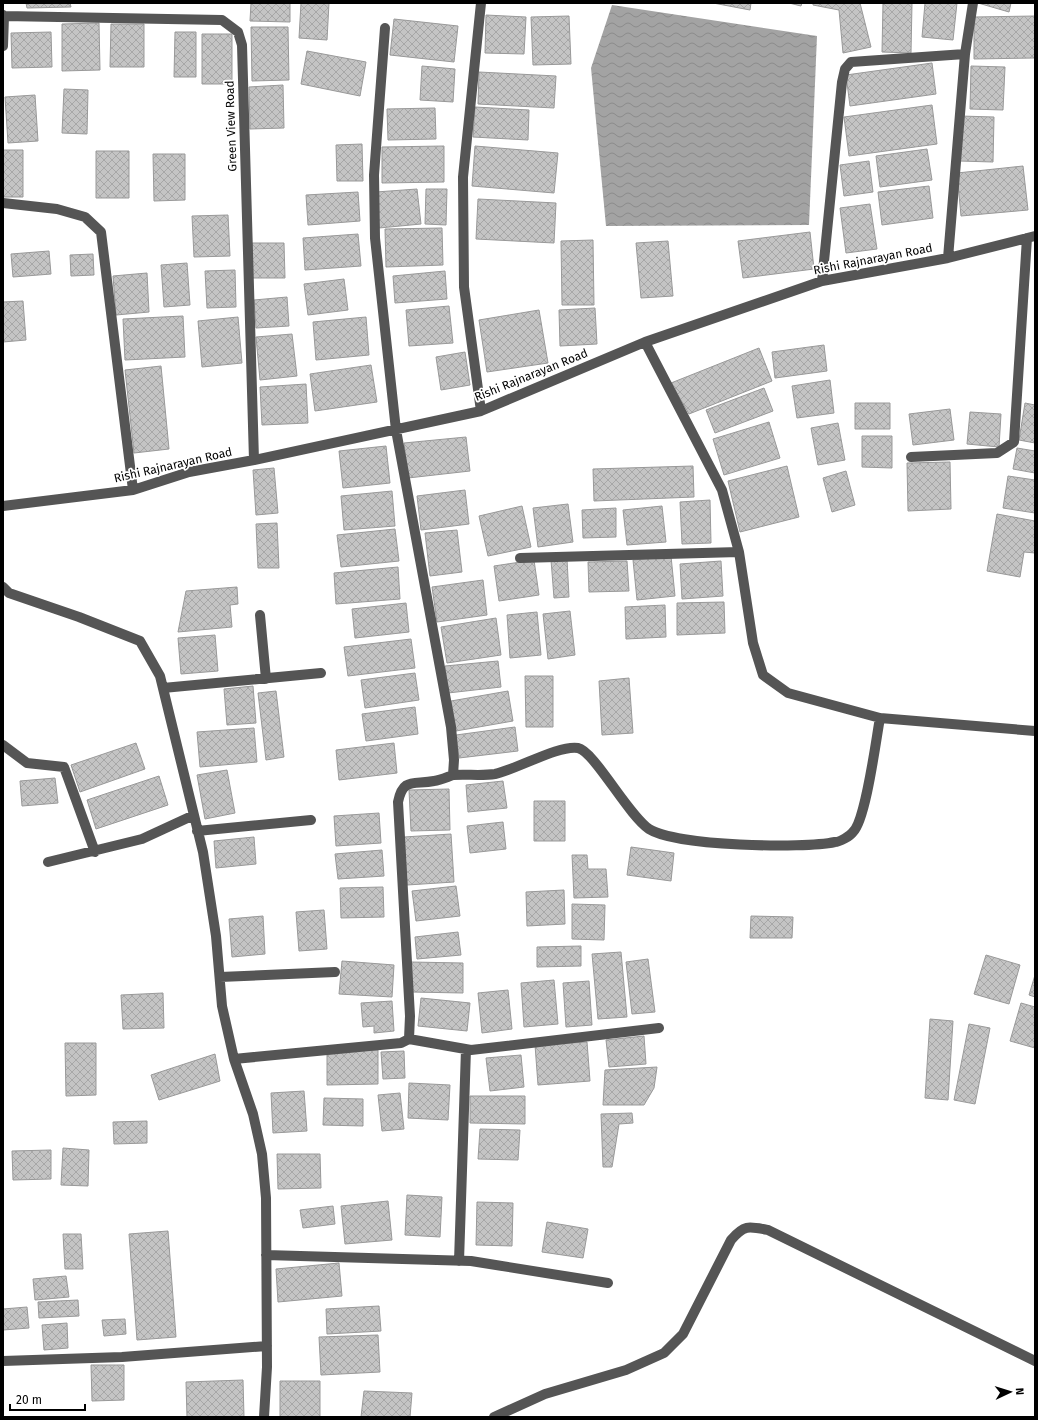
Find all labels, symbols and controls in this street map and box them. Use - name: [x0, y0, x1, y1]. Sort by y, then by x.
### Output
- street label: Green View Road: [222, 80, 240, 172]
- street label: Rishi Rajnarayan Road: [812, 241, 934, 277]
- street label: Rishi Rajnarayan Road: [472, 346, 590, 404]
- street label: Rishi Rajnarayan Road: [112, 445, 234, 485]
- north arrow: [990, 1372, 1030, 1412]
- scale bar: [10, 1386, 85, 1412]
- text: N: [1013, 1387, 1026, 1395]
- text: 20 m: [16, 1393, 42, 1407]

